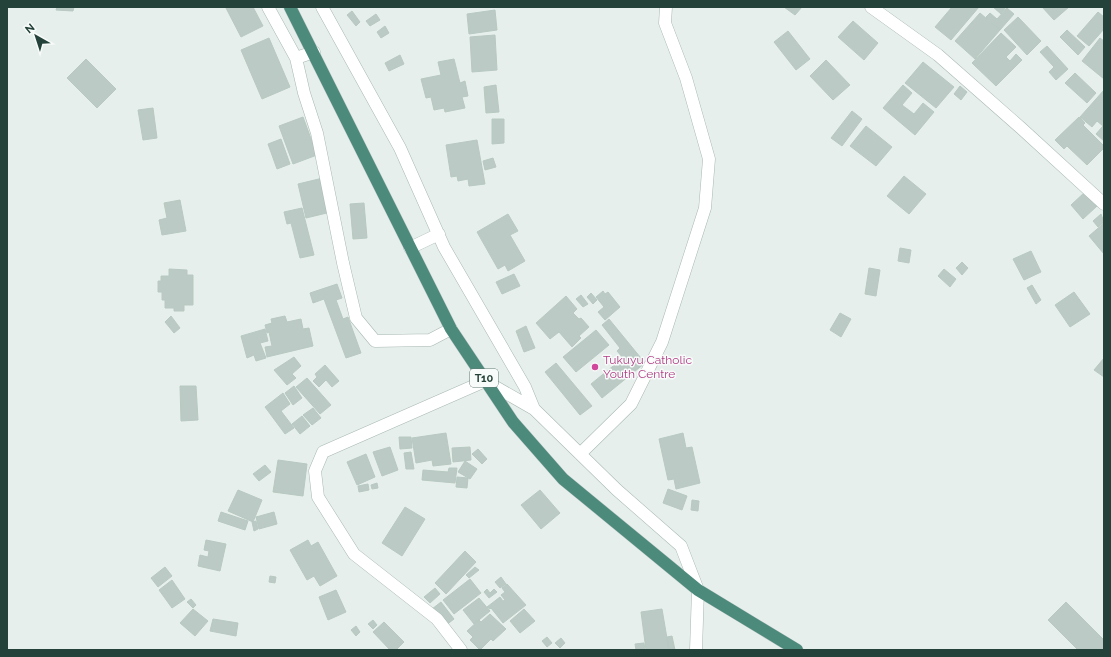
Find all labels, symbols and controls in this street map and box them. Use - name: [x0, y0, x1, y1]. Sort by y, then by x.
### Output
- north arrow: [16, 16, 56, 56]
- text: N: [23, 21, 37, 36]
- place label: Tukuyu Catholic Youth Centre: [603, 353, 692, 381]
- marker: Tukuyu Catholic Youth Centre: [590, 362, 600, 372]
- road number: T10: [470, 369, 498, 387]

